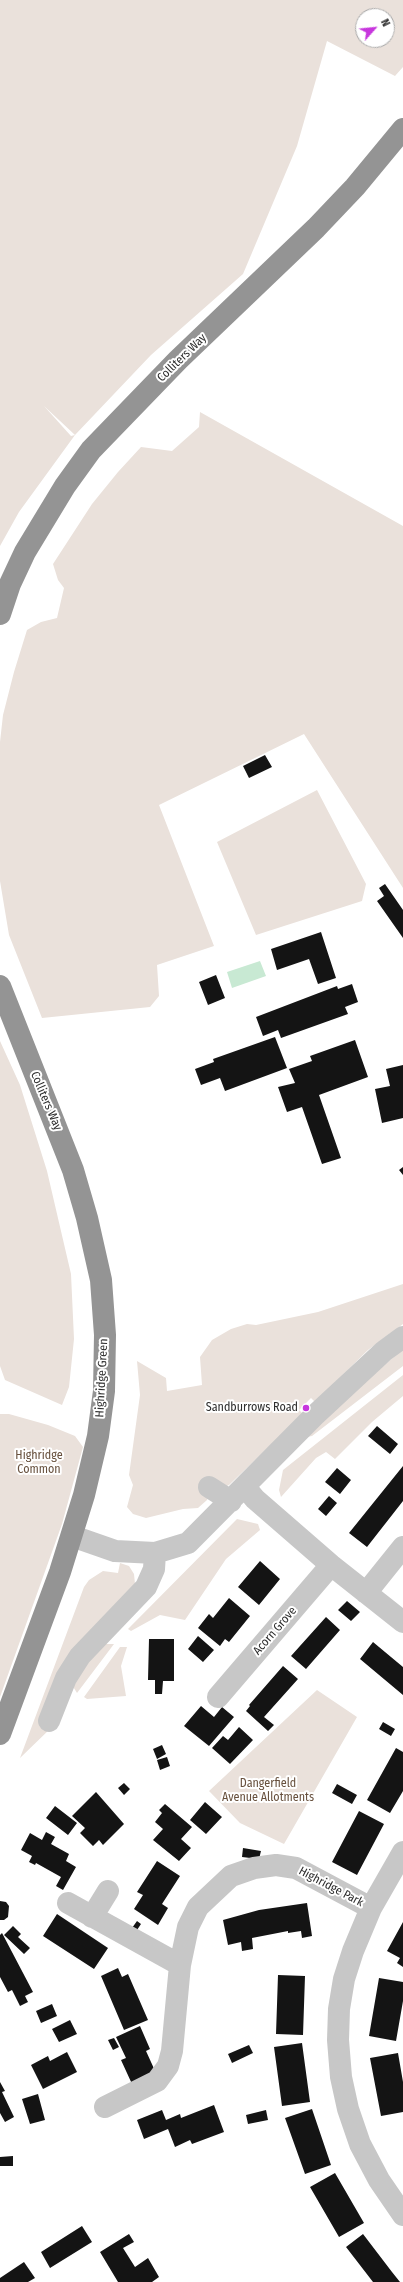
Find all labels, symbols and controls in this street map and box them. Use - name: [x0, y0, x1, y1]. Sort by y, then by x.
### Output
- north arrow: [355, 8, 395, 48]
- text: N: [378, 17, 393, 29]
- street label: Colliters Way: [154, 331, 210, 385]
- street label: Colliters Way: [27, 1069, 65, 1133]
- street label: Highridge Green: [93, 1338, 111, 1418]
- place label: Sandburrows Road: [206, 1401, 298, 1415]
- marker: Sandburrows Road: [301, 1403, 311, 1413]
- park label: Highridge Common: [15, 1449, 63, 1477]
- street label: Acorn Grove: [250, 1604, 300, 1658]
- park label: Dangerfield Avenue Allotments: [222, 1777, 314, 1805]
- street label: Highridge Park: [296, 1864, 366, 1910]

